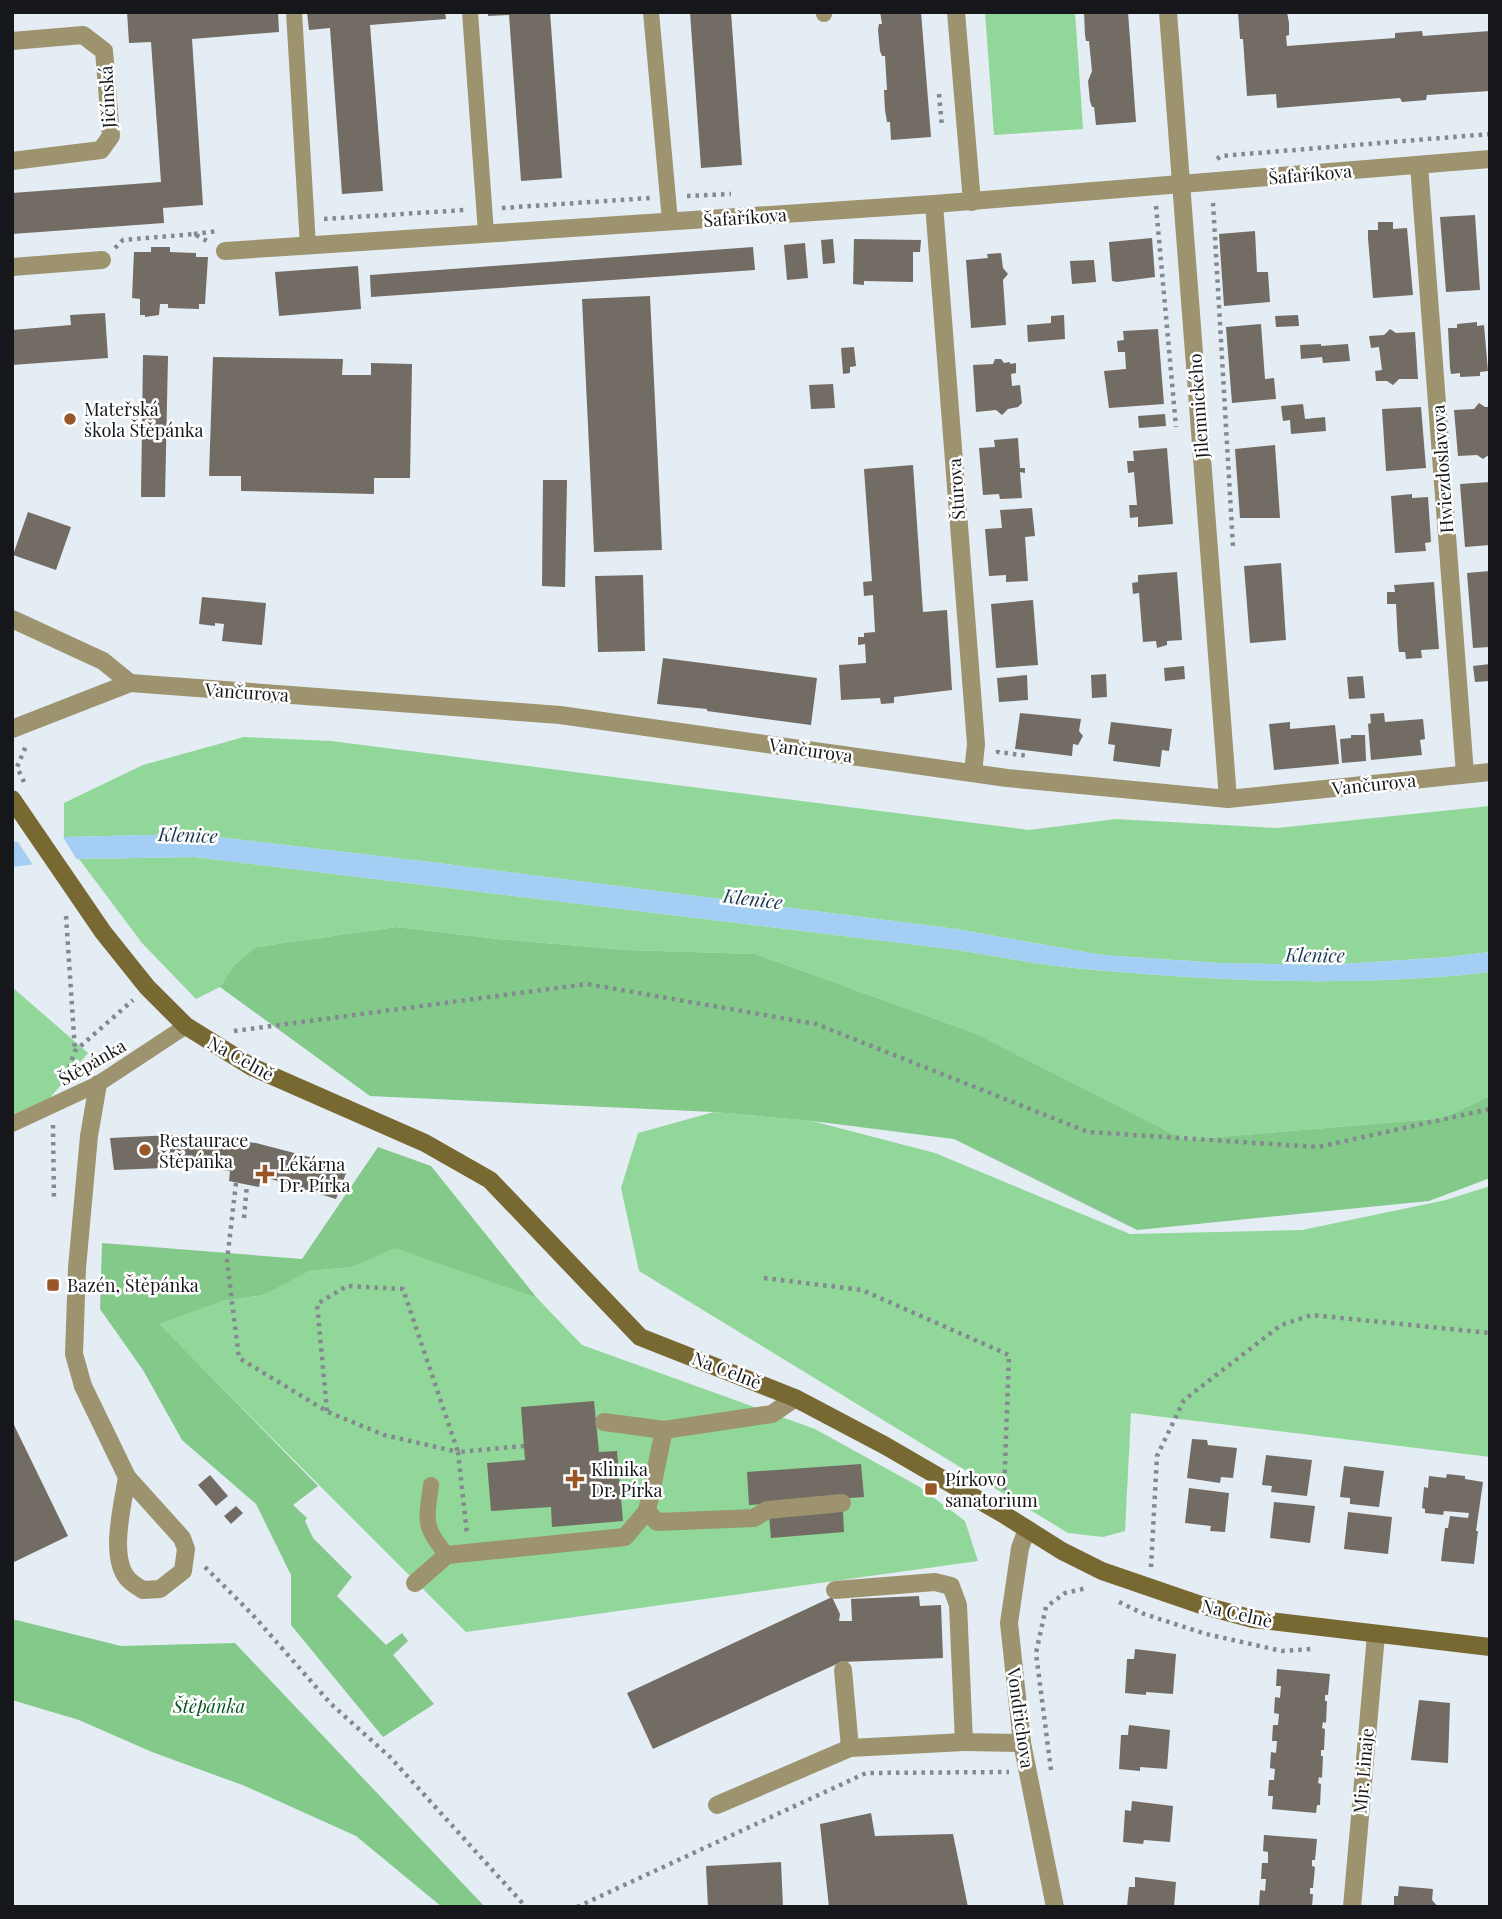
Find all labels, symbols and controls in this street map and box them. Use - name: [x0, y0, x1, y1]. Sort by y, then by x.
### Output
- street label: Jičínská: [93, 65, 121, 130]
- street label: Šafaříkova: [1267, 158, 1353, 190]
- street label: Šafaříkova: [702, 202, 788, 232]
- street label: Jilemnického: [1182, 353, 1214, 460]
- place label: Mateřská škola Štěpánka: [84, 397, 204, 442]
- street label: Hwiezdoslavova: [1426, 404, 1458, 534]
- marker: Mateřská škola Štěpánka: [62, 411, 78, 427]
- street label: Štúrova: [942, 457, 970, 521]
- street label: Vančurova: [203, 677, 290, 707]
- street label: Vančurova: [767, 732, 854, 768]
- street label: Vančurova: [1330, 768, 1417, 800]
- water label: Klenice: [157, 820, 218, 848]
- water label: Klenice: [721, 881, 784, 915]
- water label: Klenice: [1284, 940, 1345, 968]
- street label: Na Celně: [204, 1030, 278, 1086]
- street label: Štěpánka: [54, 1033, 130, 1091]
- place label: Restaurace Štěpánka: [159, 1128, 248, 1173]
- marker: Restaurace Štěpánka: [137, 1142, 153, 1158]
- place label: Lékárna Dr. Pírka: [279, 1152, 351, 1197]
- marker: Lékárna Dr. Pírka: [257, 1166, 273, 1182]
- place label: Bazén, Štěpánka: [67, 1273, 199, 1297]
- marker: Bazén, Štěpánka: [45, 1277, 61, 1293]
- street label: Na Celně: [689, 1346, 765, 1394]
- place label: Klinika Dr. Pírka: [591, 1457, 663, 1502]
- place label: Pírkovo sanatorium: [945, 1467, 1038, 1512]
- marker: Klinika Dr. Pírka: [565, 1469, 585, 1489]
- marker: Pírkovo sanatorium: [923, 1481, 939, 1497]
- street label: Na Celně: [1199, 1593, 1275, 1633]
- street label: Vondřichova: [1002, 1665, 1040, 1770]
- park label: Štěpánka: [172, 1694, 245, 1718]
- street label: Mjr. Linaje: [1347, 1727, 1379, 1815]

